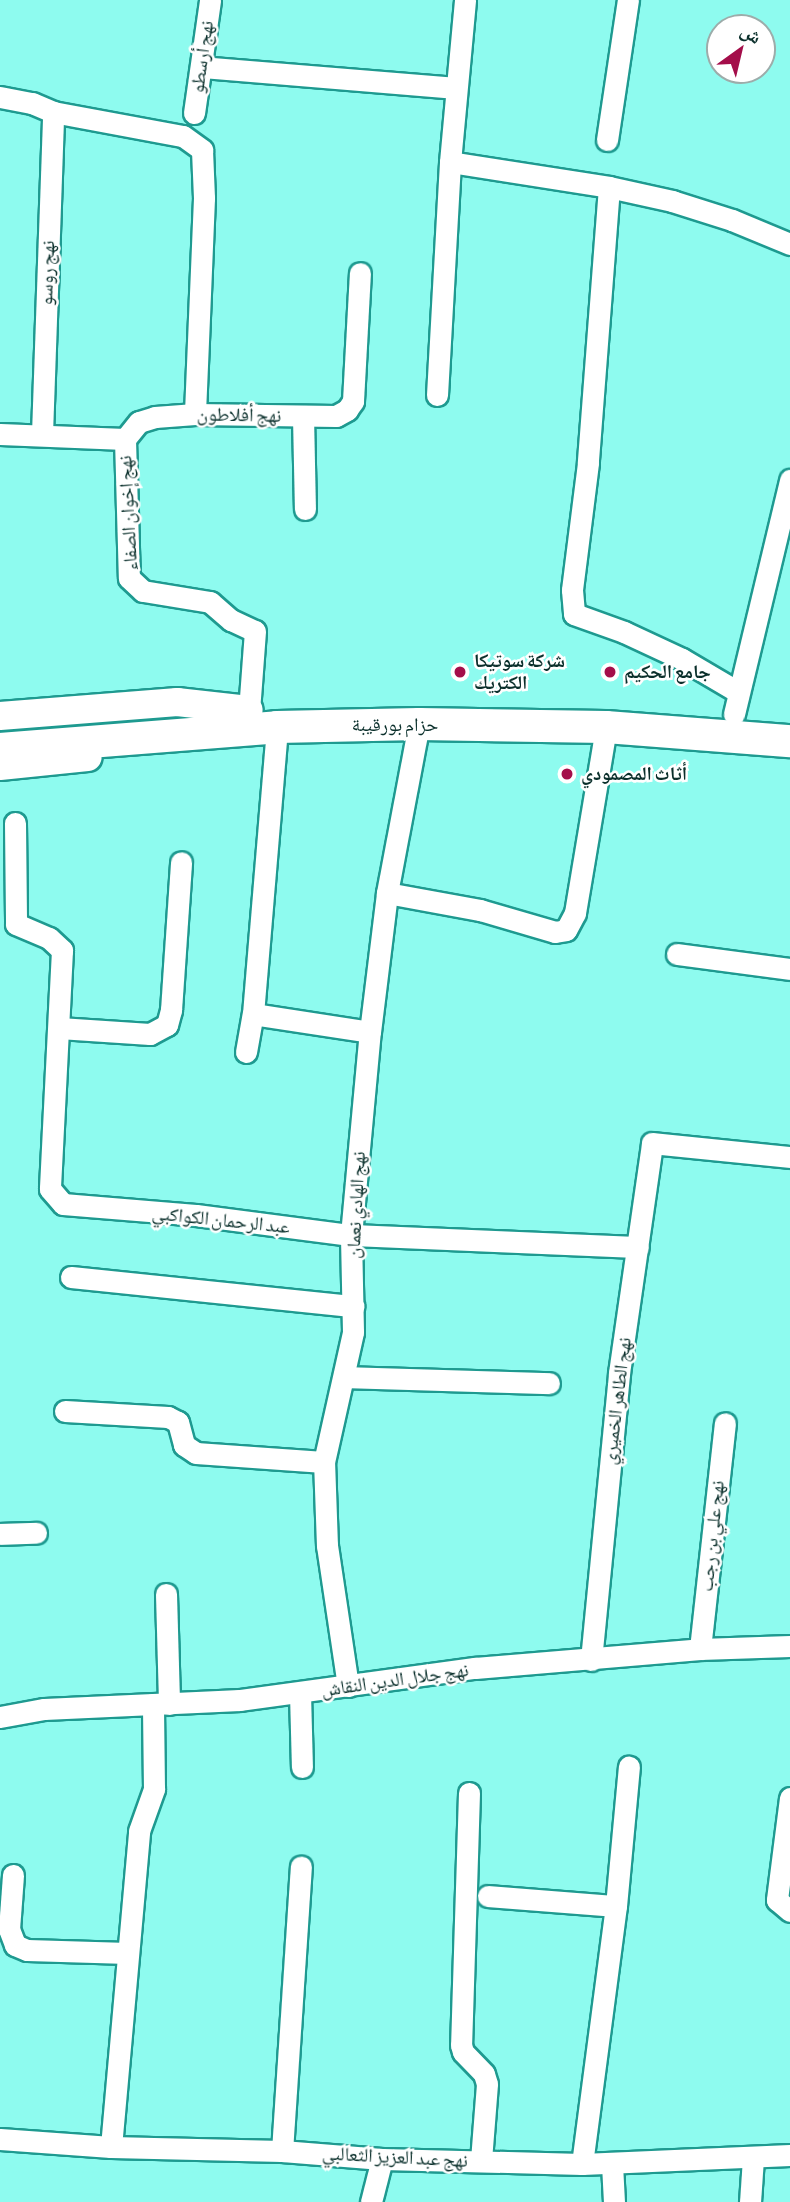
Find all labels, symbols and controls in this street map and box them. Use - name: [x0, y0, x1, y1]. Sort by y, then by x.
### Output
- north arrow: [706, 14, 776, 84]
- text: ش: [737, 18, 766, 48]
- street label: نهج أرسطو: [186, 19, 218, 95]
- street label: نهج روسو: [34, 240, 60, 306]
- street label: نهج أفلاطون: [197, 403, 281, 427]
- street label: نهج إخوان الصفاء: [114, 455, 142, 571]
- place label: شركة سوتيكا الكتريك: [474, 650, 565, 694]
- place label: جامع الحكيم: [624, 661, 711, 683]
- marker: شركة سوتيكا الكتريك: [452, 664, 468, 680]
- marker: جامع الحكيم: [602, 664, 618, 680]
- street label: حزام بورقيبة: [352, 714, 438, 736]
- place label: أثاث المصمودي: [581, 763, 687, 785]
- marker: أثاث المصمودي: [559, 766, 575, 782]
- street label: نهج الهادي نعمان: [342, 1151, 370, 1259]
- street label: عبد الرحمان الكواكبي: [151, 1201, 291, 1239]
- street label: نهج الطاهر الخميري: [598, 1336, 636, 1466]
- street label: نهج علي بن رجب: [695, 1479, 729, 1593]
- street label: نهج جلال الدين النقاش: [320, 1658, 470, 1702]
- street label: نهج عبد العزيز الثعالبي: [321, 2142, 469, 2172]

